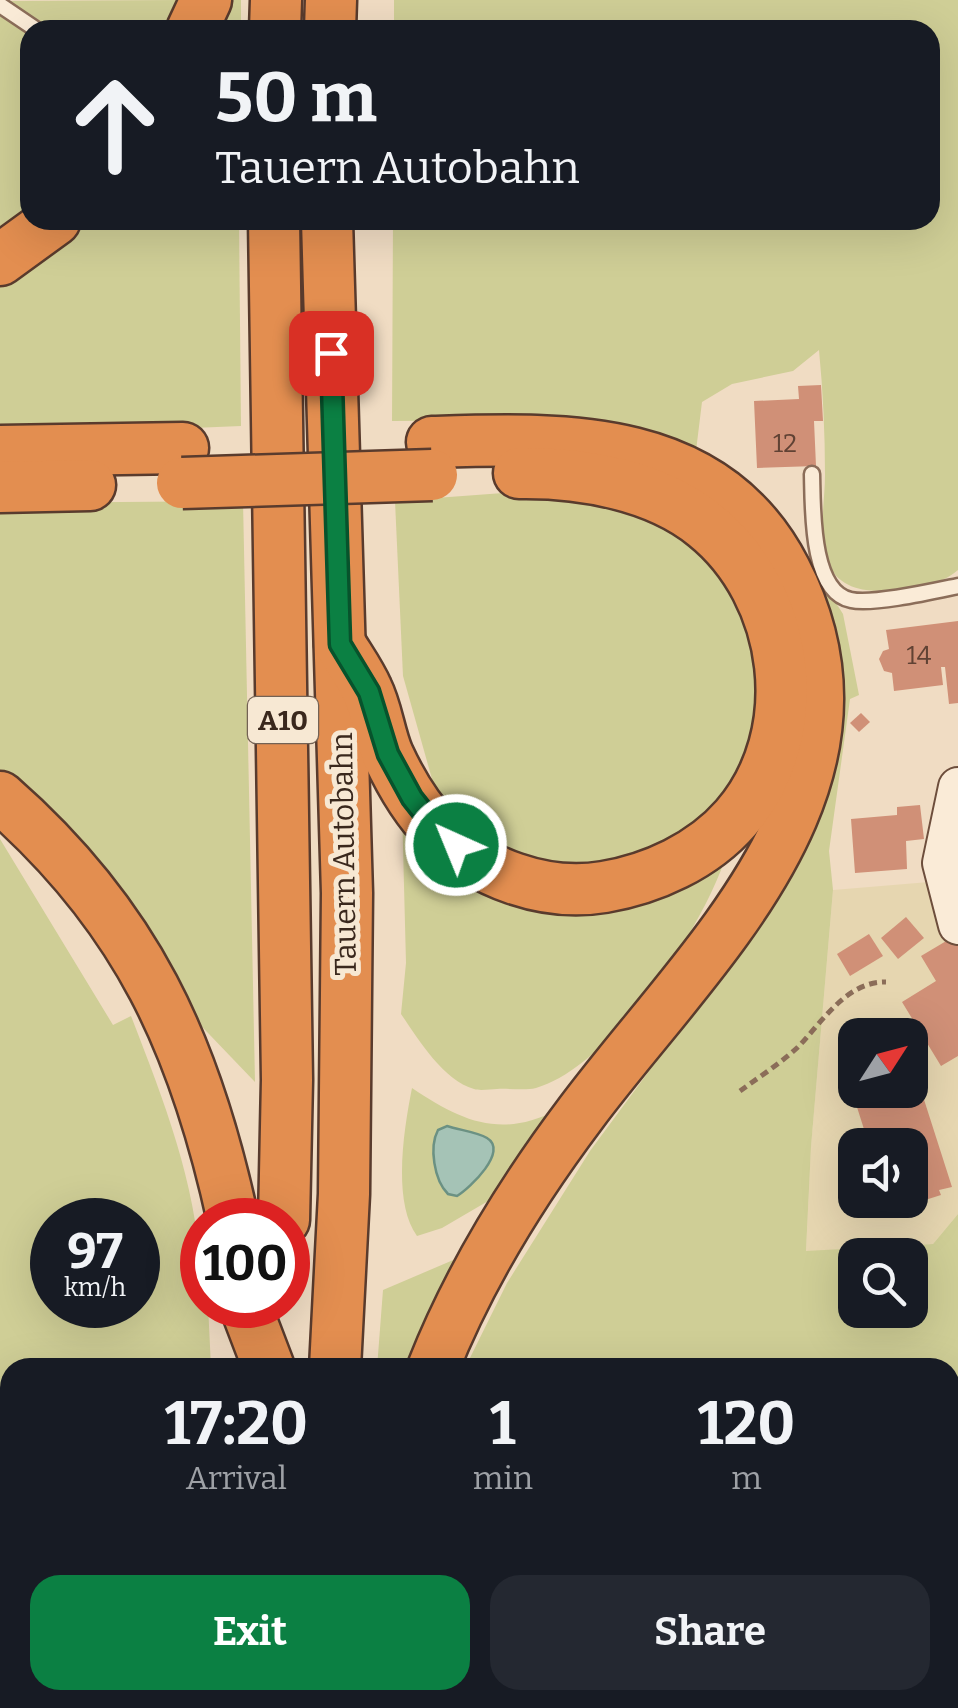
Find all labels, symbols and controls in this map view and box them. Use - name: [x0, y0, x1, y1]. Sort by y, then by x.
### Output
- text: 50 m: [215, 56, 377, 140]
- icon: ahead: [50, 60, 180, 190]
- text: Tauern Autobahn: [215, 141, 580, 195]
- pin: [289, 311, 374, 396]
- icon: arrive: [304, 326, 359, 381]
- house number: 12: [773, 429, 797, 459]
- house number: 14: [907, 641, 932, 671]
- road number: A10: [248, 697, 318, 743]
- street label: Tauern Autobahn: [324, 732, 364, 976]
- position arrow: [404, 793, 508, 897]
- north arrow: [838, 1018, 928, 1108]
- map controls: [838, 1018, 928, 1328]
- button: sound: [838, 1128, 928, 1218]
- speed limit sign: 100: [180, 1198, 310, 1328]
- text: 97: [67, 1221, 123, 1281]
- button: search: [838, 1238, 928, 1328]
- text: km/h: [64, 1273, 126, 1303]
- text: 17:20: [165, 1388, 308, 1460]
- text: 1: [490, 1388, 516, 1460]
- text: 120: [698, 1388, 795, 1460]
- text: Arrival: [186, 1459, 287, 1497]
- text: min: [473, 1459, 533, 1497]
- text: m: [731, 1459, 762, 1497]
- button: Exit: [30, 1575, 470, 1690]
- button: Share: [490, 1575, 930, 1690]

